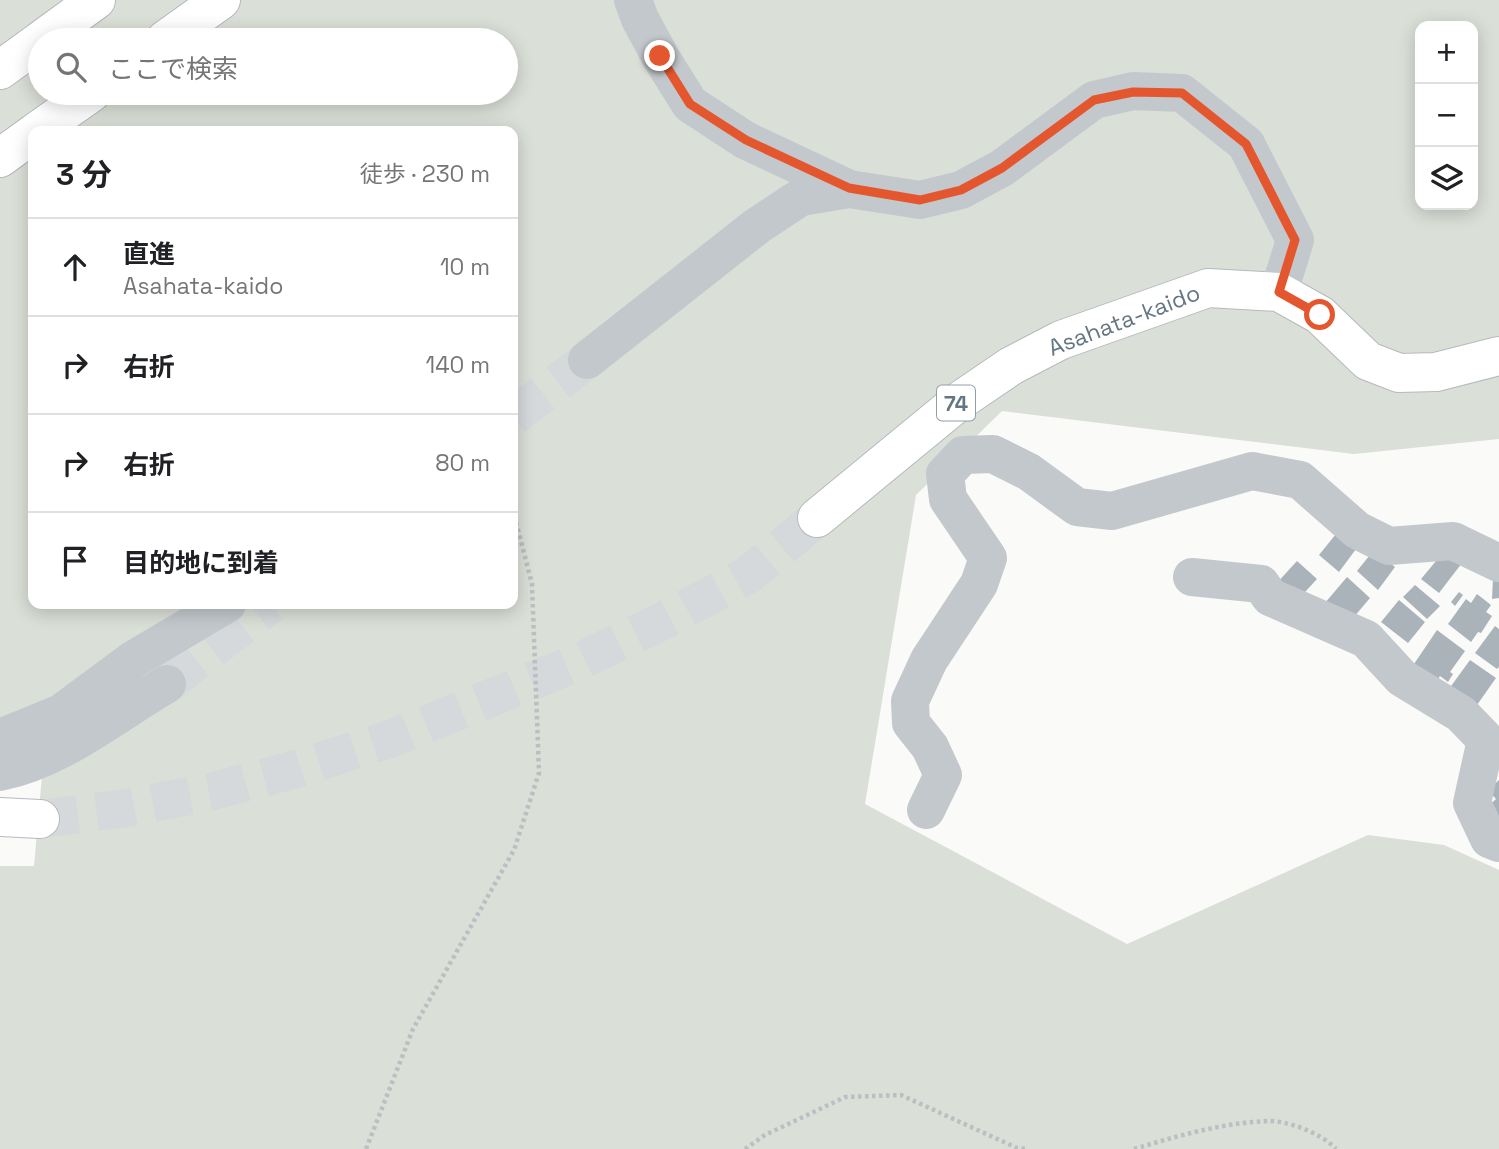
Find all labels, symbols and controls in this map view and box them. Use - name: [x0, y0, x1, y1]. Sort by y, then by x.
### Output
- map controls: [1415, 21, 1478, 210]
- button: +: [1415, 21, 1478, 84]
- search box: [28, 28, 518, 105]
- route end: [644, 40, 675, 71]
- icon: search: [52, 48, 90, 86]
- text: ここで検索: [108, 52, 238, 86]
- button: −: [1415, 84, 1478, 147]
- button: layers: [1415, 147, 1478, 210]
- text: 3 分: [56, 155, 112, 194]
- text: 徒歩 · 230 m: [360, 159, 490, 189]
- text: 直進: [123, 237, 175, 271]
- icon: ahead: [56, 248, 94, 286]
- text: 10 m: [440, 252, 490, 282]
- text: Asahata-kaido: [123, 271, 283, 301]
- street label: Asahata-kaido: [1044, 277, 1204, 363]
- route start: [1304, 299, 1335, 330]
- icon: right: [56, 346, 94, 384]
- text: 右折: [123, 350, 175, 384]
- text: 140 m: [426, 350, 490, 380]
- road number: 74: [937, 386, 975, 420]
- icon: right: [56, 444, 94, 482]
- text: 右折: [123, 448, 175, 482]
- text: 80 m: [435, 448, 490, 478]
- icon: arrive: [56, 542, 94, 580]
- text: 目的地に到着: [123, 546, 279, 580]

